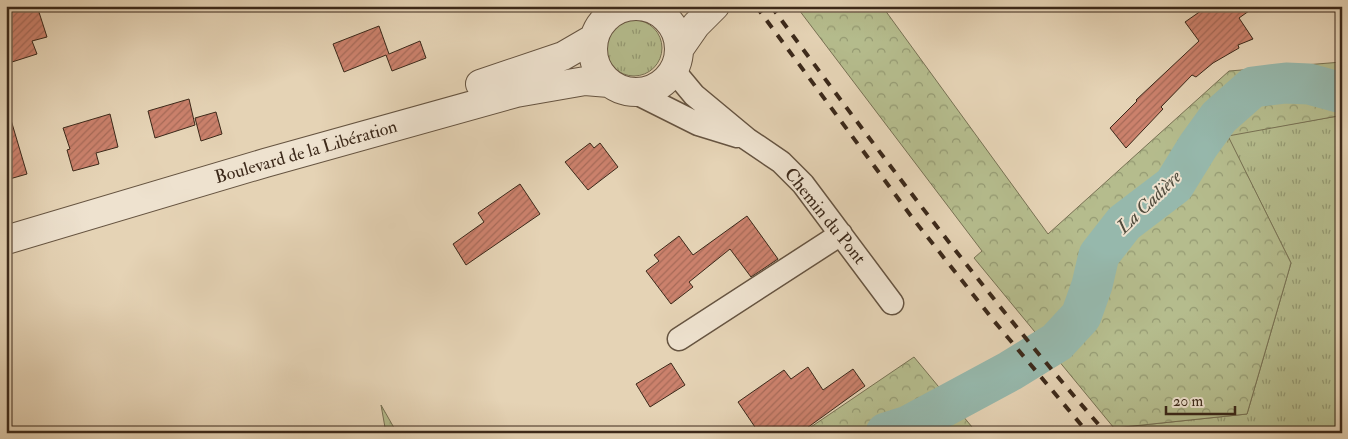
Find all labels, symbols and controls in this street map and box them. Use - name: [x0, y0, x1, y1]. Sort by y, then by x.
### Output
- street label: Boulevard de la Libération: [212, 115, 400, 189]
- street label: Chemin du Pont: [779, 163, 871, 269]
- water label: La Cadière: [1111, 165, 1187, 240]
- scale bar: [1166, 384, 1234, 416]
- text: 20 m: [1173, 392, 1203, 411]

